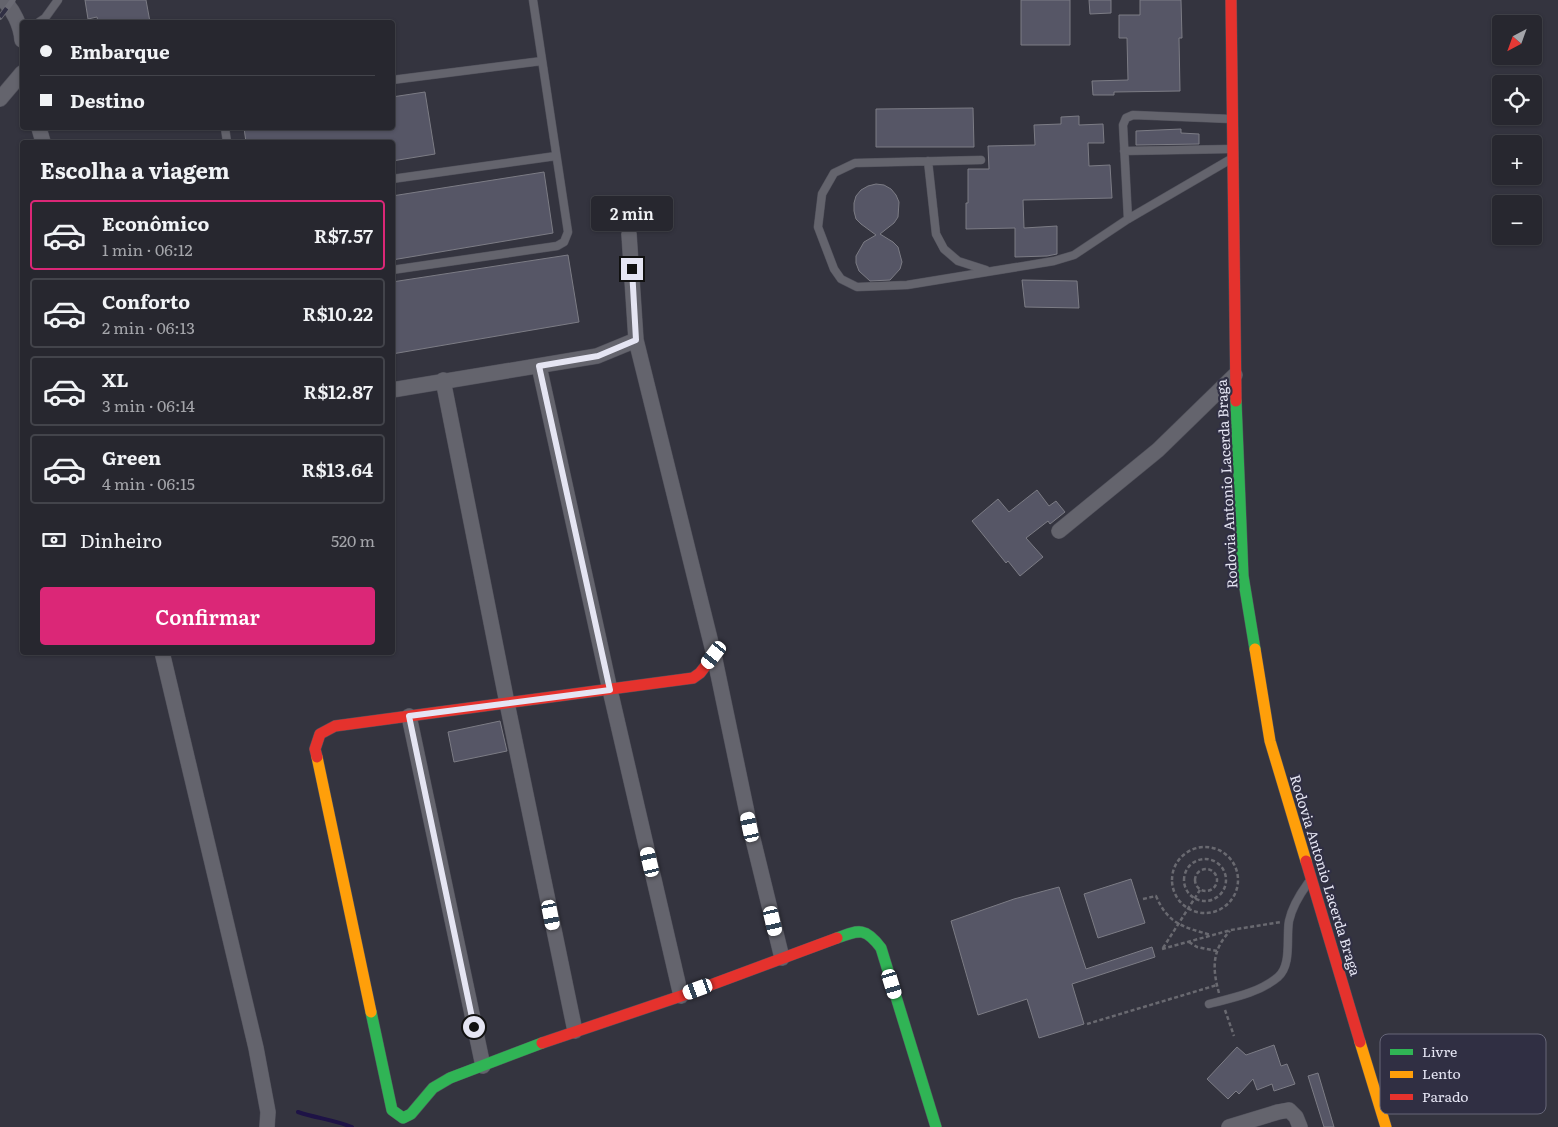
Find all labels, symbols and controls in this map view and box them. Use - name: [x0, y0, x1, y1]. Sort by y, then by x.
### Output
- north arrow: [1492, 15, 1542, 65]
- map controls: [1492, 15, 1542, 245]
- text: Embarque: [70, 37, 170, 65]
- button: locate: [1492, 75, 1542, 125]
- text: Destino: [70, 86, 145, 114]
- button: +: [1492, 135, 1542, 185]
- text: Escolha a viagem: [40, 153, 230, 186]
- button: −: [1492, 195, 1542, 245]
- callout: 2 min: [591, 196, 673, 232]
- text: 2 min: [610, 201, 654, 225]
- text: Econômico: [102, 209, 209, 237]
- icon: car: [42, 213, 87, 258]
- text: R$7.57: [314, 221, 373, 249]
- text: 1 min · 06:12: [102, 237, 193, 261]
- route end: [621, 258, 643, 280]
- text: Conforto: [102, 287, 190, 315]
- icon: car: [42, 291, 87, 336]
- text: R$10.22: [303, 299, 373, 327]
- text: 2 min · 06:13: [102, 315, 195, 339]
- text: XL: [102, 365, 129, 393]
- icon: car: [42, 369, 87, 414]
- text: R$12.87: [303, 377, 373, 405]
- street label: Rodovia Antonio Lacerda Braga: [1211, 378, 1241, 589]
- text: 3 min · 06:14: [102, 393, 195, 417]
- text: Green: [102, 443, 161, 471]
- icon: car: [42, 447, 87, 492]
- text: R$13.64: [302, 455, 373, 483]
- text: 4 min · 06:15: [102, 471, 195, 495]
- icon: cash: [40, 526, 68, 554]
- text: Dinheiro: [80, 526, 162, 554]
- text: 520 m: [331, 528, 375, 552]
- button: Confirmar: [40, 587, 375, 645]
- car: [698, 639, 729, 671]
- street label: Rodovia Antonio Lacerda Braga: [1286, 772, 1366, 979]
- car: [739, 811, 760, 843]
- car: [639, 846, 660, 878]
- car: [540, 899, 561, 931]
- car: [762, 905, 783, 937]
- car: [880, 967, 903, 1001]
- car: [681, 977, 714, 1001]
- route start: [463, 1016, 485, 1038]
- legend: [1380, 1034, 1546, 1114]
- text: Livre: [1422, 1041, 1457, 1061]
- text: Lento: [1422, 1063, 1461, 1083]
- text: Parado: [1422, 1086, 1469, 1106]

